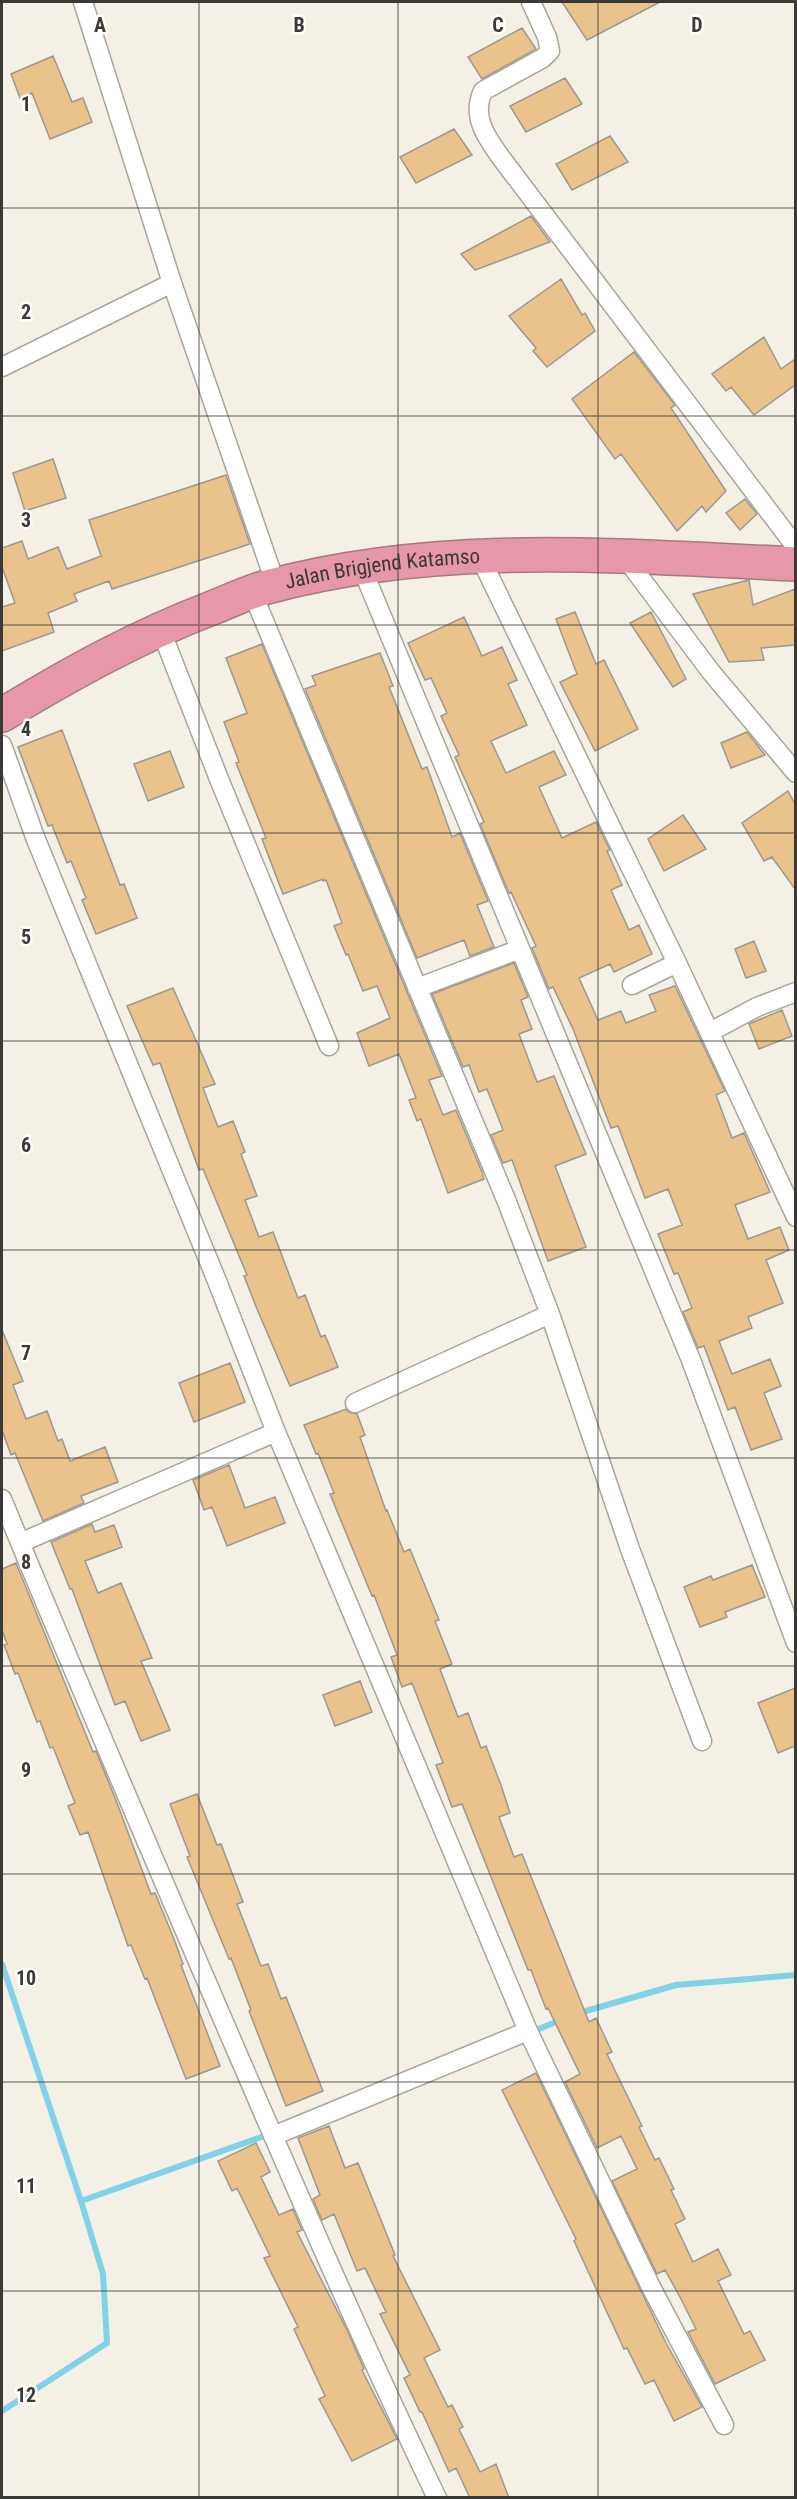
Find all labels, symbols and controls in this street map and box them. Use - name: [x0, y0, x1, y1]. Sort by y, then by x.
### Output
- text: A: [94, 13, 106, 37]
- text: B: [293, 13, 305, 37]
- text: C: [492, 13, 504, 37]
- text: D: [691, 13, 703, 37]
- text: 1: [21, 92, 31, 116]
- text: 2: [21, 300, 31, 324]
- text: 3: [21, 508, 31, 532]
- street label: Jalan Brigjend Katamso: [282, 544, 480, 594]
- text: 4: [21, 717, 31, 741]
- text: 5: [21, 925, 31, 949]
- text: 6: [21, 1133, 31, 1157]
- text: 7: [21, 1341, 31, 1365]
- text: 8: [21, 1550, 31, 1574]
- text: 9: [21, 1758, 31, 1782]
- text: 10: [16, 1966, 36, 1990]
- text: 11: [16, 2174, 36, 2198]
- text: 12: [16, 2383, 36, 2407]

